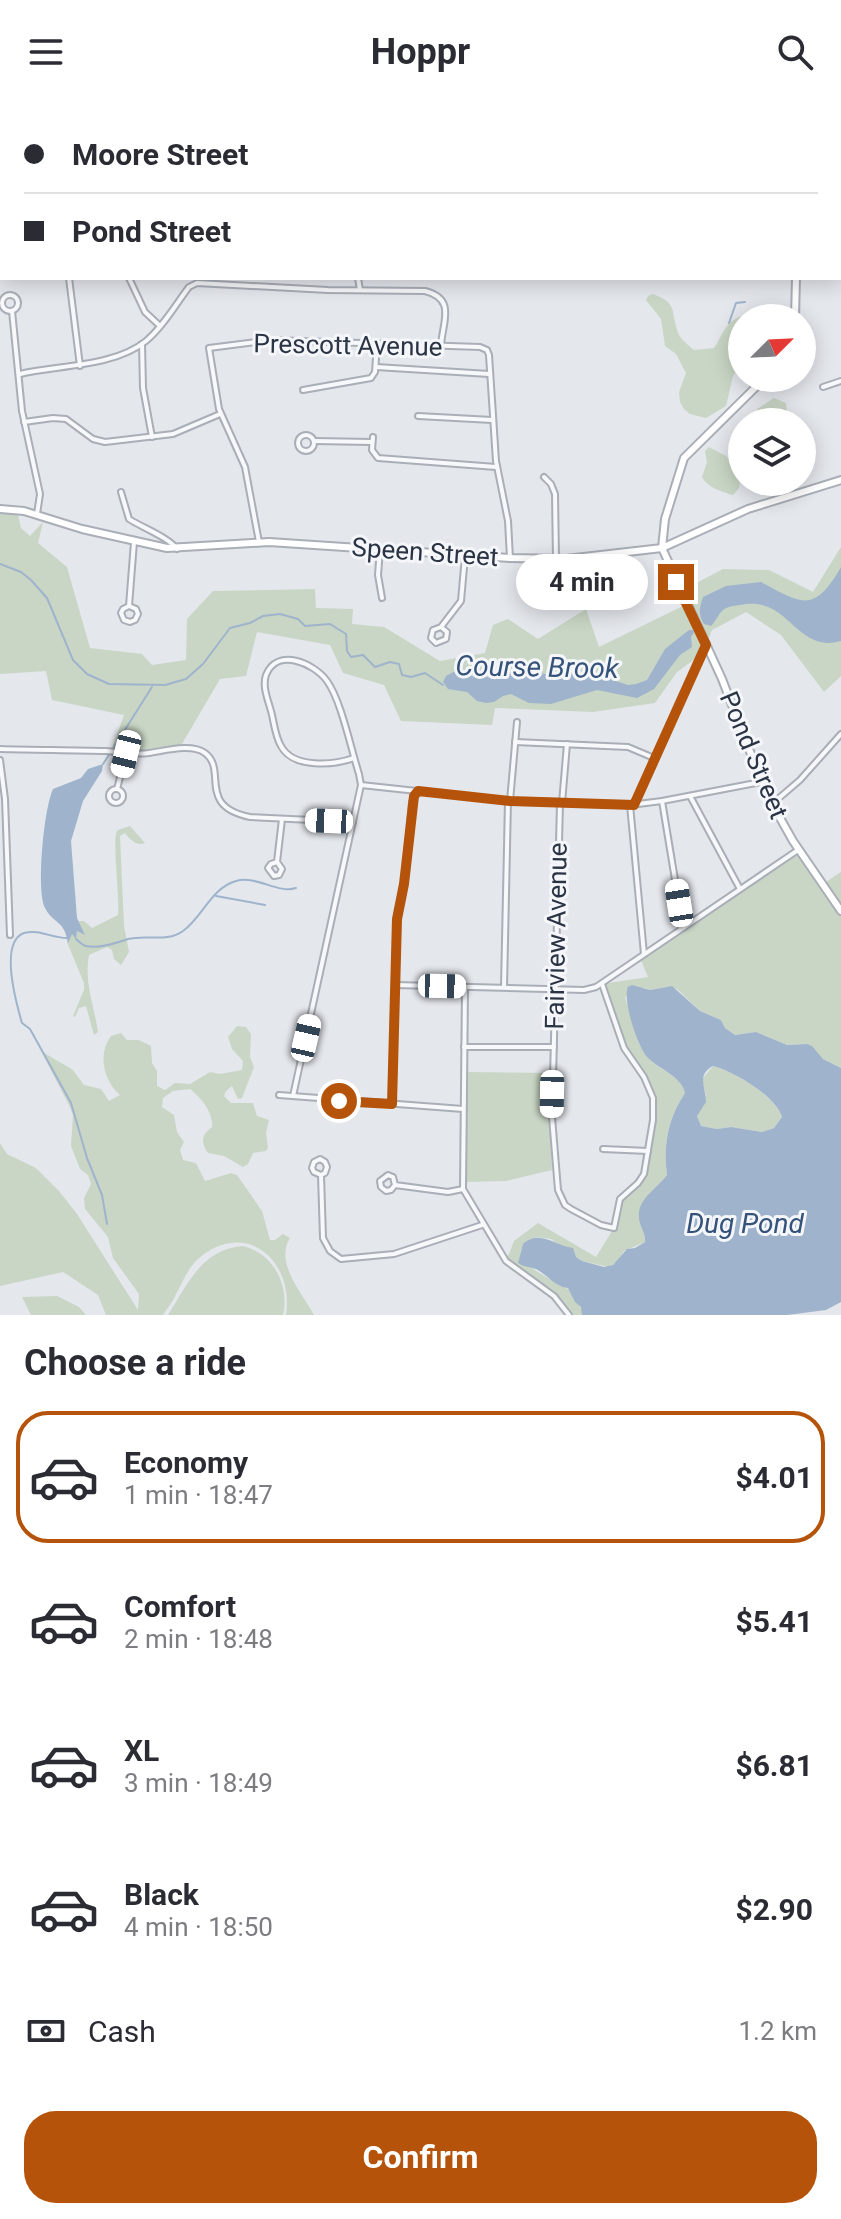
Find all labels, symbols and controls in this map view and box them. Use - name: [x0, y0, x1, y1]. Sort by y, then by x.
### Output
- icon: menu: [24, 30, 68, 74]
- icon: search: [773, 30, 817, 74]
- text: Hoppr: [371, 31, 470, 73]
- text: Moore Street: [72, 137, 248, 172]
- text: Pond Street: [72, 214, 231, 249]
- north arrow: [728, 304, 816, 392]
- map controls: [728, 304, 816, 496]
- street label: Prescott Avenue: [253, 328, 443, 362]
- button: layers: [728, 408, 816, 496]
- street label: Speen Street: [351, 532, 499, 572]
- callout: 4 min: [516, 554, 648, 610]
- route end: [658, 564, 694, 600]
- text: 4 min: [549, 567, 615, 597]
- water label: Course Brook: [455, 649, 620, 685]
- street label: Pond Street: [714, 687, 794, 823]
- car: [109, 728, 143, 780]
- car: [305, 808, 353, 834]
- street label: Fairview Avenue: [539, 842, 573, 1030]
- car: [663, 877, 695, 929]
- car: [418, 974, 466, 998]
- car: [289, 1012, 323, 1064]
- car: [540, 1070, 564, 1118]
- route start: [321, 1083, 357, 1119]
- water label: Dug Pond: [686, 1207, 805, 1240]
- text: Choose a ride: [24, 1342, 246, 1384]
- icon: car: [28, 1441, 100, 1513]
- text: Economy: [124, 1445, 248, 1480]
- text: $4.01: [735, 1460, 813, 1495]
- text: 1 min · 18:47: [124, 1480, 273, 1510]
- icon: car: [28, 1585, 100, 1657]
- text: Comfort: [124, 1589, 236, 1624]
- text: $5.41: [735, 1604, 813, 1639]
- text: 2 min · 18:48: [124, 1624, 273, 1654]
- icon: car: [28, 1729, 100, 1801]
- text: XL: [124, 1733, 159, 1768]
- text: $6.81: [735, 1748, 813, 1783]
- text: 3 min · 18:49: [124, 1768, 273, 1798]
- icon: car: [28, 1873, 100, 1945]
- text: Black: [124, 1877, 199, 1912]
- text: $2.90: [735, 1892, 813, 1927]
- text: 4 min · 18:50: [124, 1912, 273, 1942]
- icon: cash: [24, 2009, 68, 2053]
- text: Cash: [88, 2014, 156, 2049]
- text: 1.2 km: [738, 2016, 817, 2046]
- button: Confirm: [24, 2111, 817, 2203]

